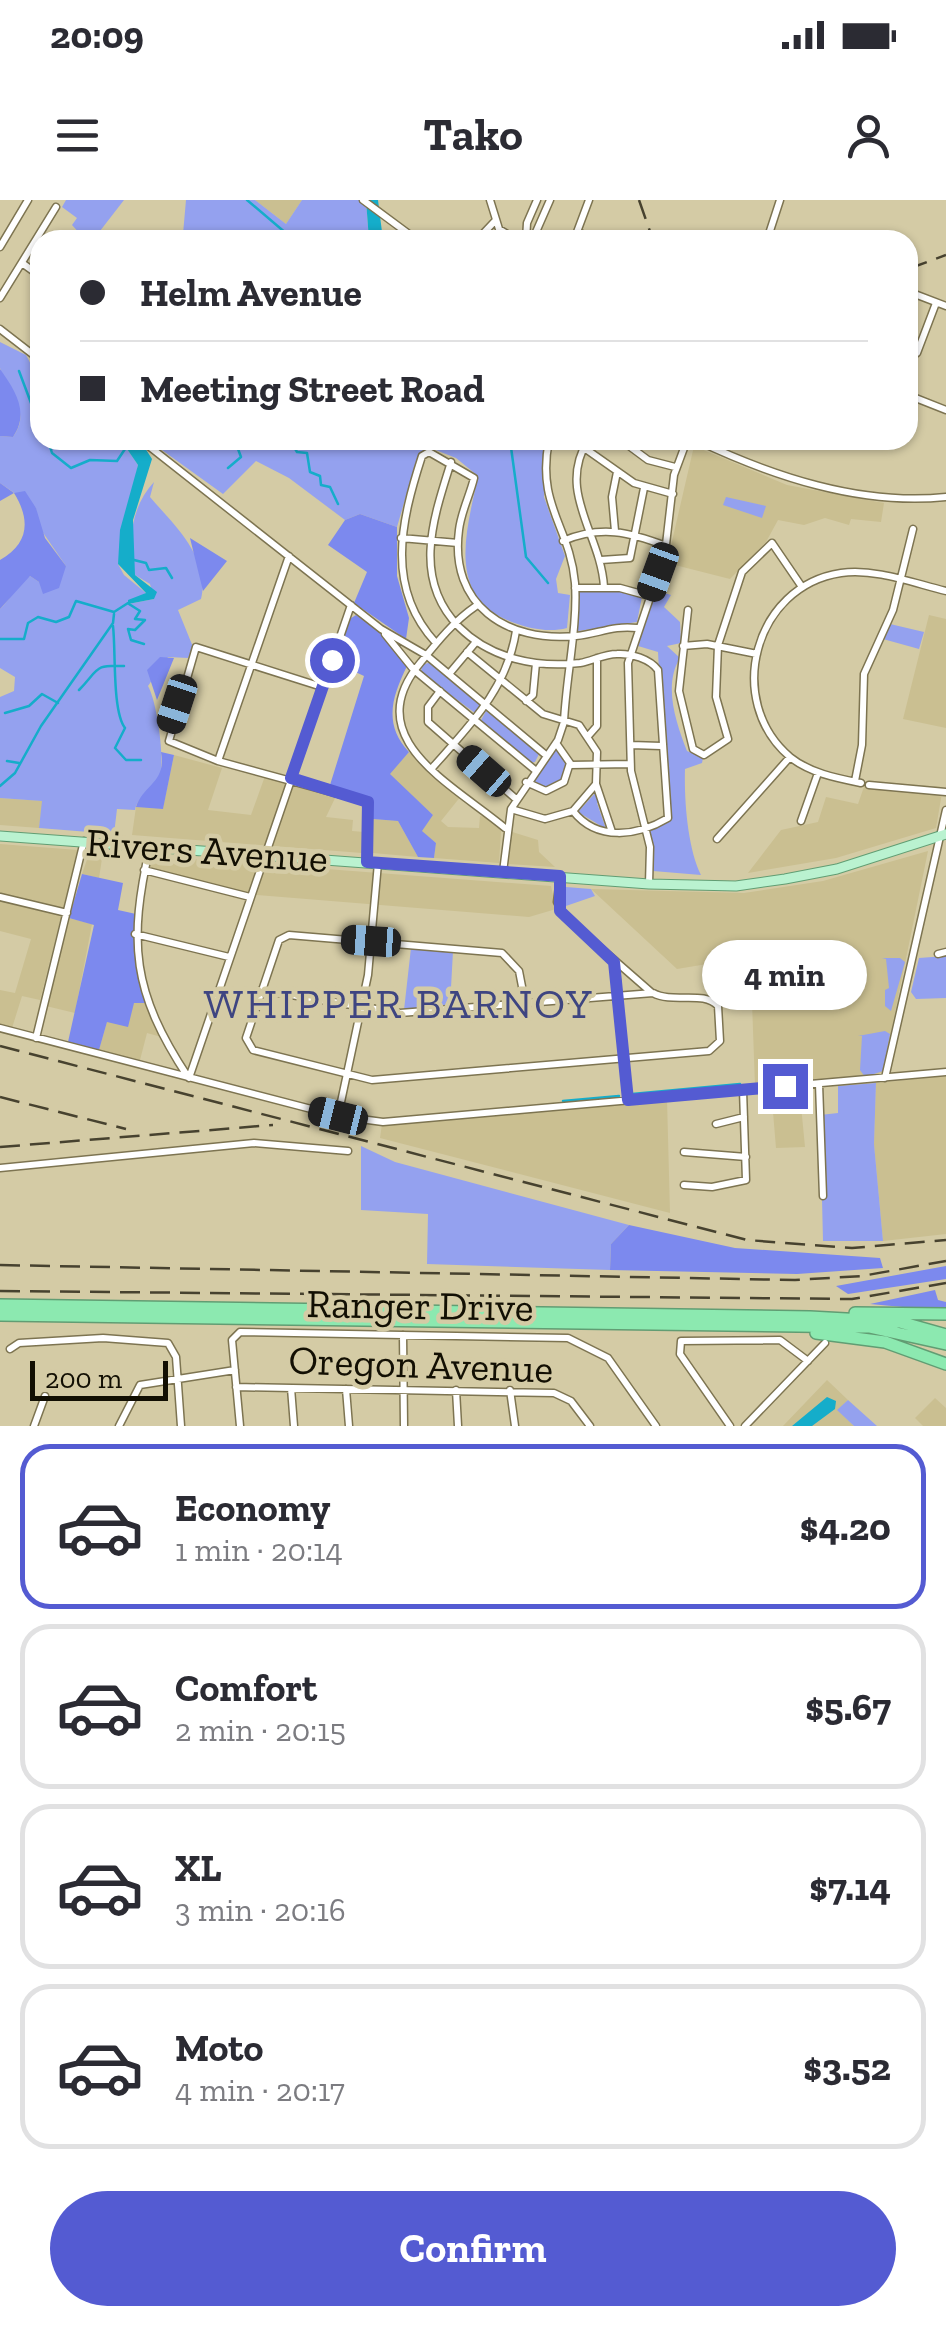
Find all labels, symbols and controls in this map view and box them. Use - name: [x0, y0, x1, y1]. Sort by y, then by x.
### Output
- text: 20:09: [50, 12, 144, 58]
- icon: menu: [50, 108, 105, 163]
- text: Tako: [423, 108, 523, 162]
- icon: person: [841, 108, 896, 163]
- text: Helm Avenue: [140, 270, 362, 316]
- text: Meeting Street Road: [140, 366, 485, 412]
- car: [634, 539, 682, 605]
- route start: [310, 638, 355, 683]
- car: [153, 671, 201, 737]
- car: [452, 740, 516, 802]
- street label: Rivers Avenue: [84, 818, 330, 882]
- car: [340, 924, 402, 958]
- callout: 4 min: [702, 941, 868, 1011]
- text: 4 min: [744, 956, 825, 994]
- district label: WHIPPER BARNOY: [204, 978, 594, 1029]
- route end: [763, 1064, 808, 1109]
- car: [305, 1094, 371, 1138]
- street label: Ranger Drive: [306, 1279, 534, 1331]
- street label: Oregon Avenue: [288, 1335, 554, 1393]
- scale bar: [30, 1356, 168, 1400]
- text: 200 m: [45, 1362, 122, 1395]
- icon: car: [55, 1482, 145, 1572]
- text: Economy: [175, 1485, 330, 1531]
- text: $4.20: [800, 1504, 891, 1550]
- text: 1 min · 20:14: [175, 1531, 343, 1569]
- icon: car: [55, 1662, 145, 1752]
- text: Comfort: [175, 1665, 317, 1711]
- text: $5.67: [805, 1684, 891, 1730]
- text: 2 min · 20:15: [175, 1711, 346, 1749]
- icon: car: [55, 1842, 145, 1932]
- text: XL: [175, 1845, 222, 1891]
- text: $7.14: [809, 1864, 891, 1910]
- text: 3 min · 20:16: [175, 1891, 346, 1929]
- icon: car: [55, 2022, 145, 2112]
- text: Moto: [175, 2025, 263, 2071]
- text: $3.52: [803, 2044, 891, 2090]
- text: 4 min · 20:17: [175, 2071, 345, 2109]
- button: Confirm: [50, 2191, 896, 2306]

